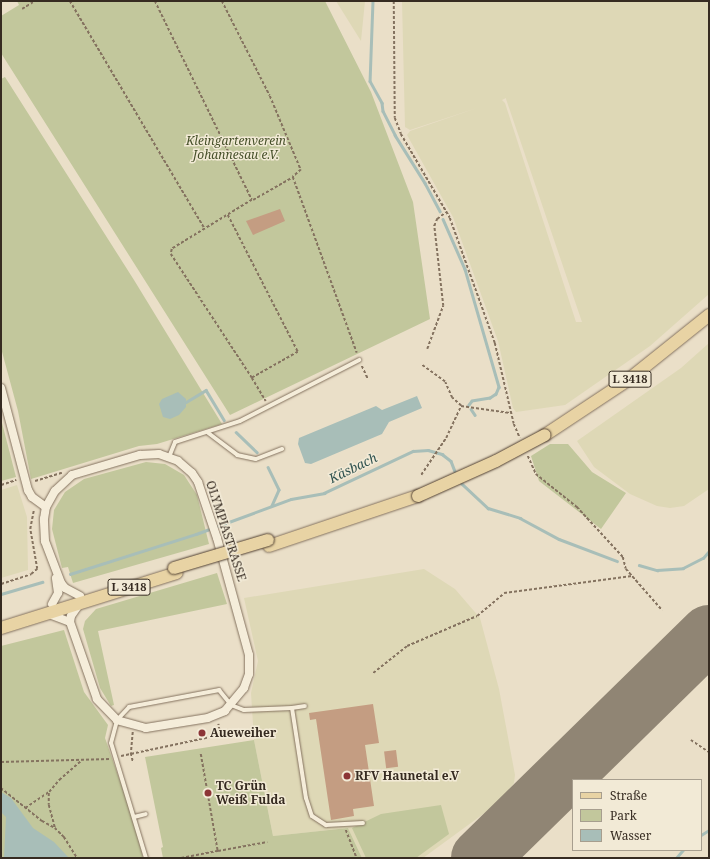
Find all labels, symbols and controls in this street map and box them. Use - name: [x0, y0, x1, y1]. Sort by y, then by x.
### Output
- park label: Kleingartenverein Johannesau e.V.: [186, 134, 286, 162]
- road number: L 3418: [608, 370, 652, 388]
- water label: Käsbach: [326, 450, 380, 486]
- street label: OLYMPIASTRASSE: [203, 479, 249, 583]
- road number: L 3418: [107, 578, 151, 596]
- place label: Aueweiher: [210, 726, 276, 740]
- marker: Aueweiher: [197, 728, 207, 738]
- place label: RFV Haunetal e.V: [355, 769, 459, 783]
- marker: RFV Haunetal e.V: [342, 771, 352, 781]
- place label: TC Grün Weiß Fulda: [216, 779, 285, 807]
- legend: [572, 779, 702, 851]
- text: Straße: [610, 787, 647, 804]
- marker: TC Grün Weiß Fulda: [203, 788, 213, 798]
- text: Park: [610, 807, 637, 824]
- text: Wasser: [610, 827, 651, 844]

